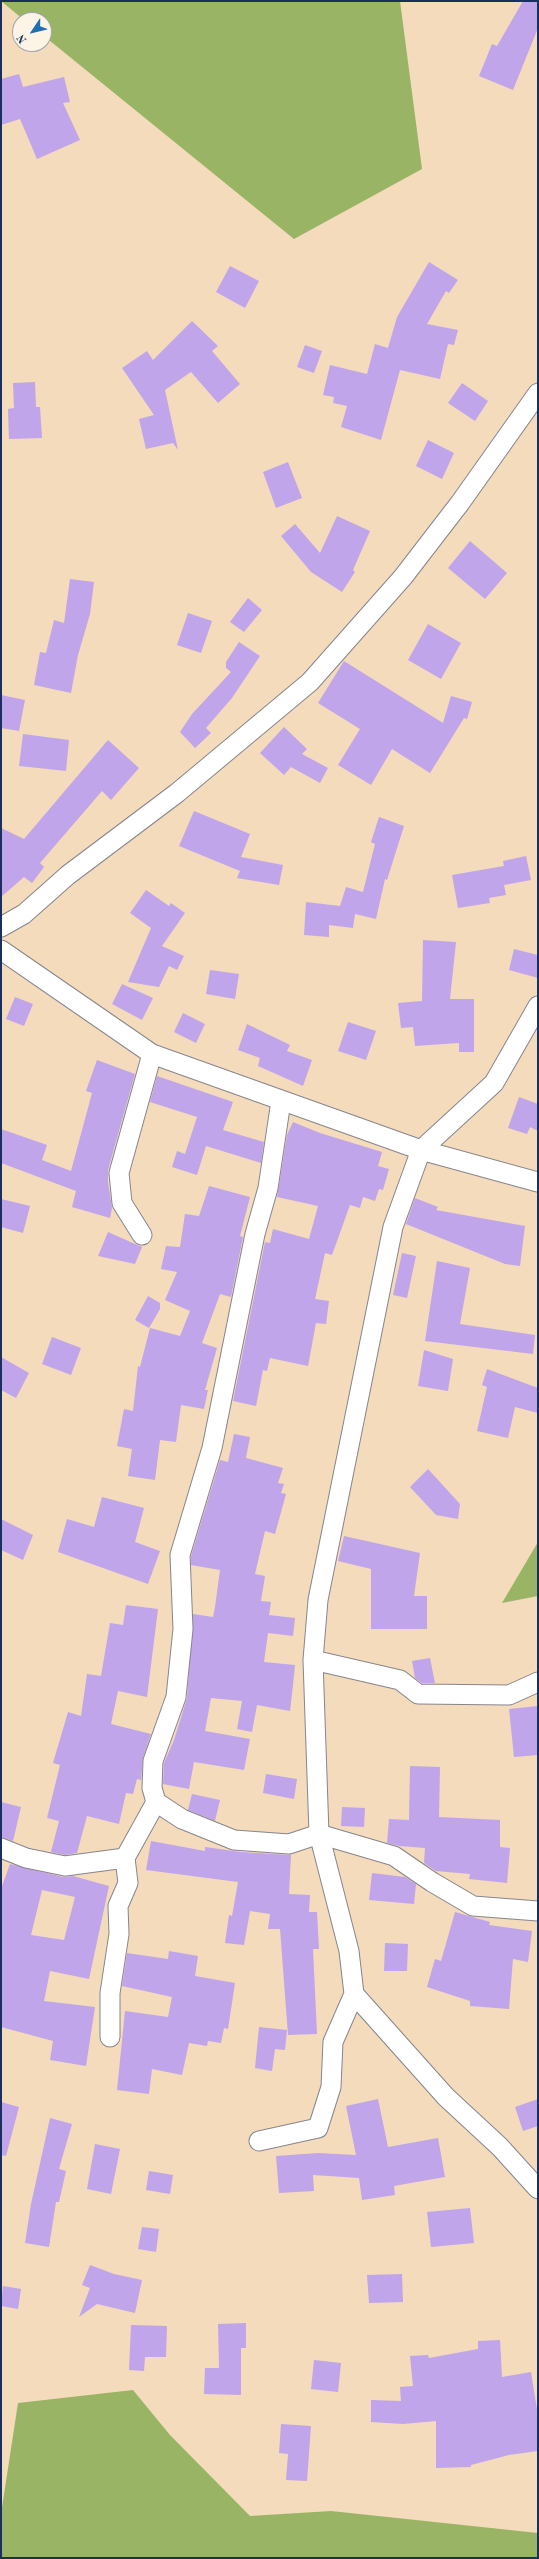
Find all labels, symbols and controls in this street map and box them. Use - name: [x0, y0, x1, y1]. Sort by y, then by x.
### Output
- north arrow: [12, 12, 52, 52]
- text: N: [16, 32, 29, 45]

